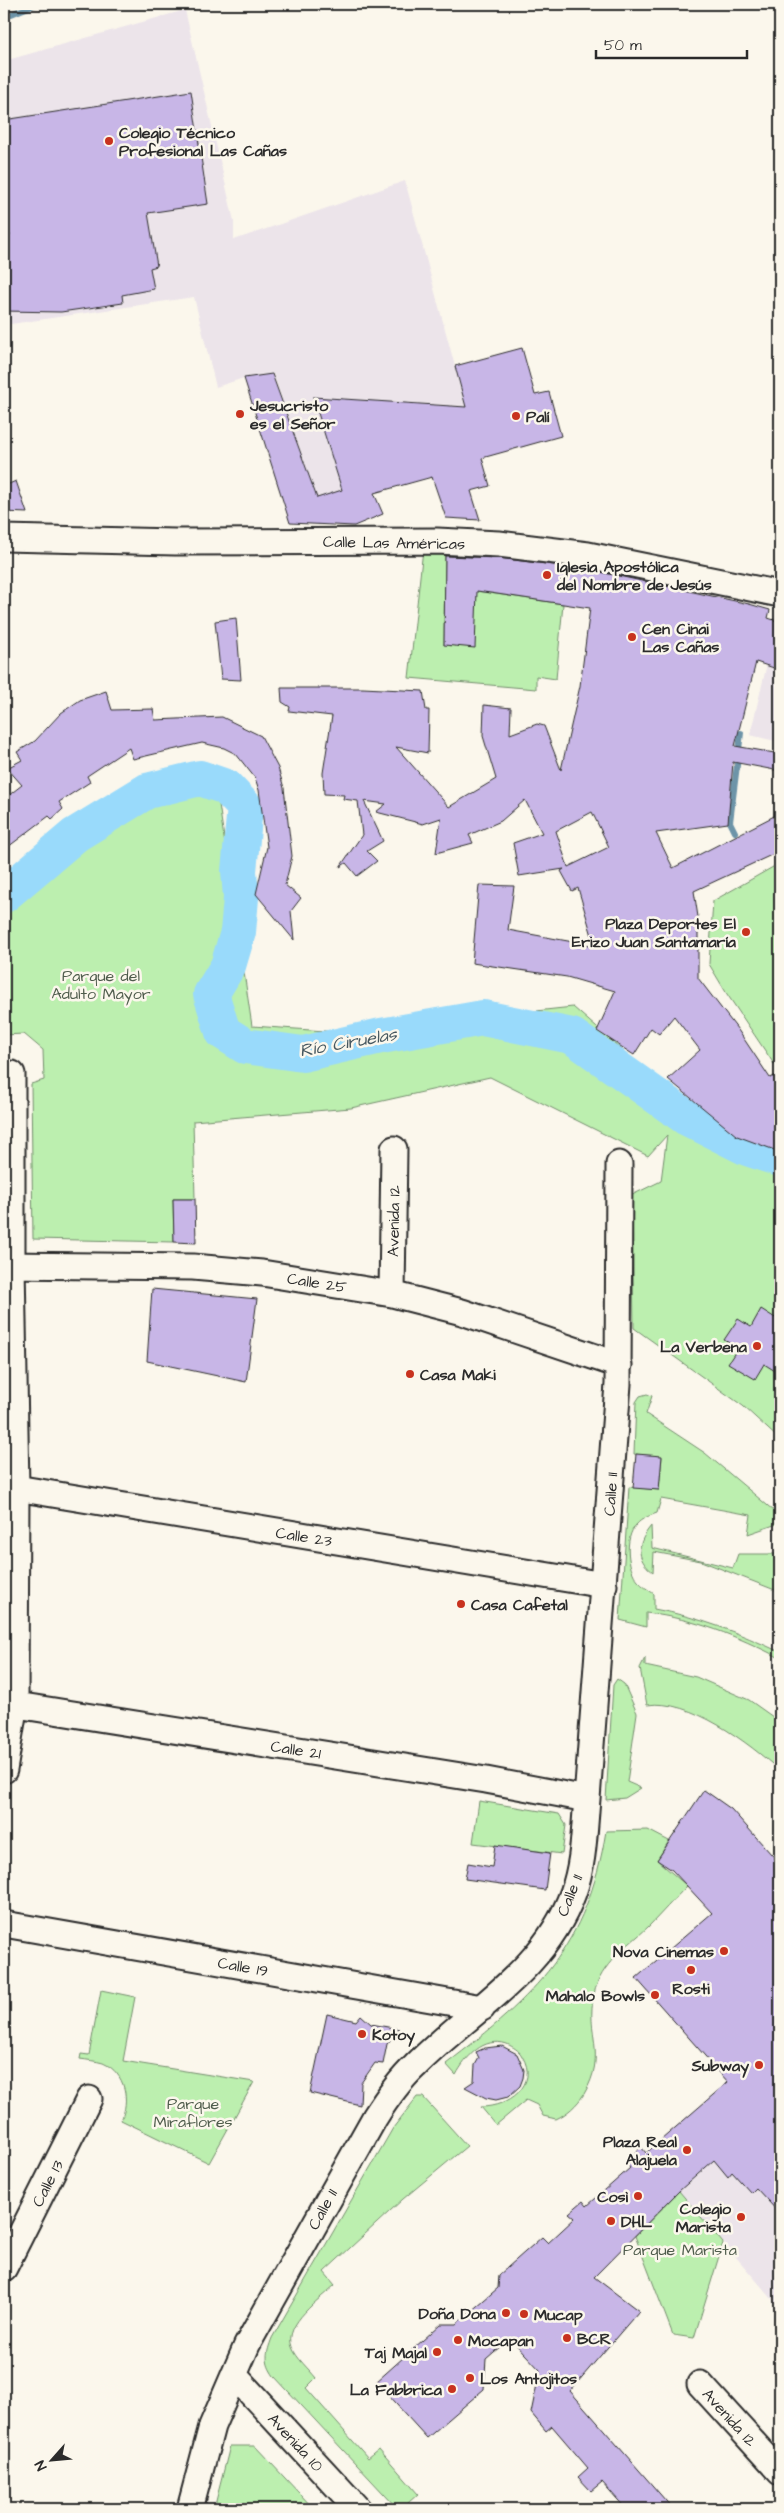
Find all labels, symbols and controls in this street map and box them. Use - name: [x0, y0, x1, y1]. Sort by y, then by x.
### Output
- scale bar: [596, 28, 748, 60]
- text: 50 m: [604, 35, 642, 56]
- place label: Colegio Técnico Profesional Las Cañas: [119, 122, 287, 162]
- marker: Colegio Técnico Profesional Las Cañas: [103, 135, 115, 147]
- place label: Jesucristo es el Señor: [249, 395, 336, 435]
- place label: Palí: [526, 406, 550, 428]
- marker: Jesucristo es el Señor: [234, 408, 246, 420]
- marker: Palí: [510, 410, 522, 422]
- street label: Calle Las Américas: [323, 531, 465, 555]
- place label: Iglesia Apostólica del Nombre de Jesús: [556, 556, 712, 596]
- marker: Iglesia Apostólica del Nombre de Jesús: [541, 569, 553, 581]
- place label: Cen Cinai Las Cañas: [642, 618, 719, 658]
- marker: Cen Cinai Las Cañas: [626, 631, 638, 643]
- place label: Plaza Deportes El Erizo Juan Santamaría: [572, 913, 737, 953]
- marker: Plaza Deportes El Erizo Juan Santamaría: [740, 926, 752, 938]
- park label: Parque del Adulto Mayor: [52, 965, 151, 1006]
- water label: Río Ciruelas: [298, 1021, 400, 1063]
- street label: Avenida 12: [382, 1185, 406, 1257]
- street label: Calle 25: [285, 1267, 349, 1299]
- place label: La Verbena: [660, 1336, 748, 1358]
- marker: La Verbena: [751, 1340, 763, 1352]
- place label: Casa Maki: [420, 1364, 496, 1386]
- marker: Casa Maki: [404, 1368, 416, 1380]
- street label: Calle 11: [599, 1472, 623, 1517]
- street label: Calle 23: [274, 1522, 334, 1552]
- place label: Casa Cafetal: [471, 1594, 568, 1616]
- marker: Casa Cafetal: [455, 1598, 467, 1610]
- street label: Calle 21: [269, 1735, 323, 1765]
- street label: Calle 11: [552, 1871, 588, 1920]
- place label: Nova Cinemas: [613, 1941, 714, 1963]
- marker: Nova Cinemas: [718, 1945, 730, 1957]
- street label: Calle 19: [216, 1952, 270, 1982]
- marker: Rosti: [685, 1964, 697, 1976]
- place label: Rosti: [672, 1978, 710, 2000]
- place label: Mahalo Bowls: [546, 1985, 645, 2007]
- marker: Mahalo Bowls: [649, 1989, 661, 2001]
- place label: Kotoy: [372, 2024, 415, 2047]
- marker: Kotoy: [356, 2028, 368, 2040]
- place label: Subway: [691, 2055, 749, 2078]
- marker: Subway: [753, 2059, 765, 2071]
- park label: Parque Miraflores: [153, 2093, 233, 2133]
- place label: Plaza Real Alajuela: [603, 2131, 678, 2171]
- marker: Plaza Real Alajuela: [681, 2144, 693, 2156]
- street label: Calle 13: [27, 2156, 69, 2211]
- street label: Calle 11: [303, 2185, 343, 2234]
- place label: Così: [597, 2186, 629, 2208]
- marker: Così: [632, 2190, 644, 2202]
- place label: Colegio Marista: [676, 2198, 732, 2238]
- place label: DHL: [621, 2211, 653, 2233]
- marker: Colegio Marista: [735, 2211, 747, 2223]
- marker: DHL: [605, 2215, 617, 2227]
- park label: Parque Marista: [623, 2239, 737, 2261]
- place label: Doña Dona: [419, 2303, 497, 2325]
- place label: Mucap: [534, 2304, 583, 2326]
- marker: Doña Dona: [500, 2307, 512, 2319]
- marker: Mucap: [518, 2308, 530, 2320]
- place label: BCR: [577, 2328, 611, 2350]
- place label: Mocapan: [468, 2330, 534, 2352]
- marker: BCR: [561, 2332, 573, 2344]
- marker: Mocapan: [452, 2334, 464, 2346]
- place label: Taj Majal: [364, 2342, 427, 2364]
- marker: Taj Majal: [431, 2346, 443, 2358]
- place label: Los Antojitos: [480, 2368, 577, 2390]
- marker: Los Antojitos: [464, 2372, 476, 2384]
- place label: La Fabbrica: [350, 2379, 443, 2401]
- marker: La Fabbrica: [446, 2383, 458, 2395]
- street label: Avenida 12: [697, 2384, 761, 2452]
- street label: Avenida 10: [262, 2409, 328, 2477]
- north arrow: [28, 2436, 78, 2486]
- text: N: [30, 2457, 52, 2474]

